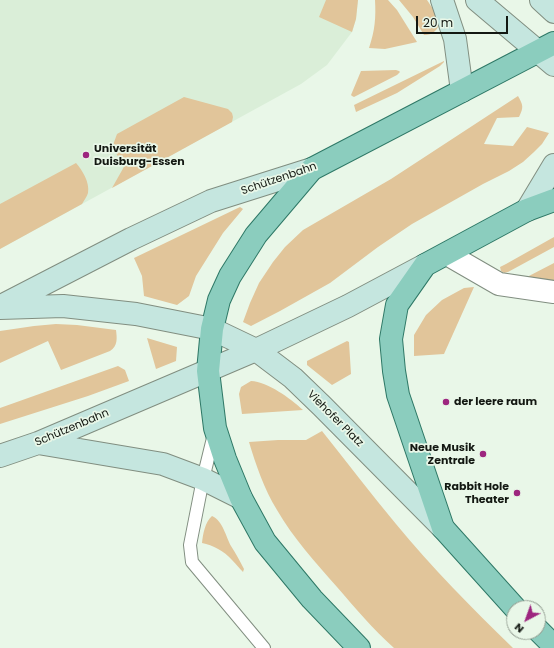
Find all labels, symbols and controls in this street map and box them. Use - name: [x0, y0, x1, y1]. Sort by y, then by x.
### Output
- scale bar: [418, 8, 510, 34]
- text: 20 m: [423, 14, 453, 31]
- place label: Universität Duisburg-Essen: [94, 142, 185, 168]
- marker: Universität Duisburg-Essen: [81, 150, 91, 160]
- street label: Schützenbahn: [239, 160, 319, 198]
- street label: Viehofer Platz: [304, 388, 366, 450]
- place label: der leere raum: [454, 395, 537, 409]
- marker: der leere raum: [441, 397, 451, 407]
- street label: Schützenbahn: [33, 406, 111, 450]
- place label: Neue Musik Zentrale: [410, 441, 475, 467]
- marker: Neue Musik Zentrale: [478, 449, 488, 459]
- place label: Rabbit Hole Theater: [444, 480, 509, 506]
- marker: Rabbit Hole Theater: [512, 488, 522, 498]
- north arrow: [506, 600, 546, 640]
- text: N: [510, 620, 527, 637]

